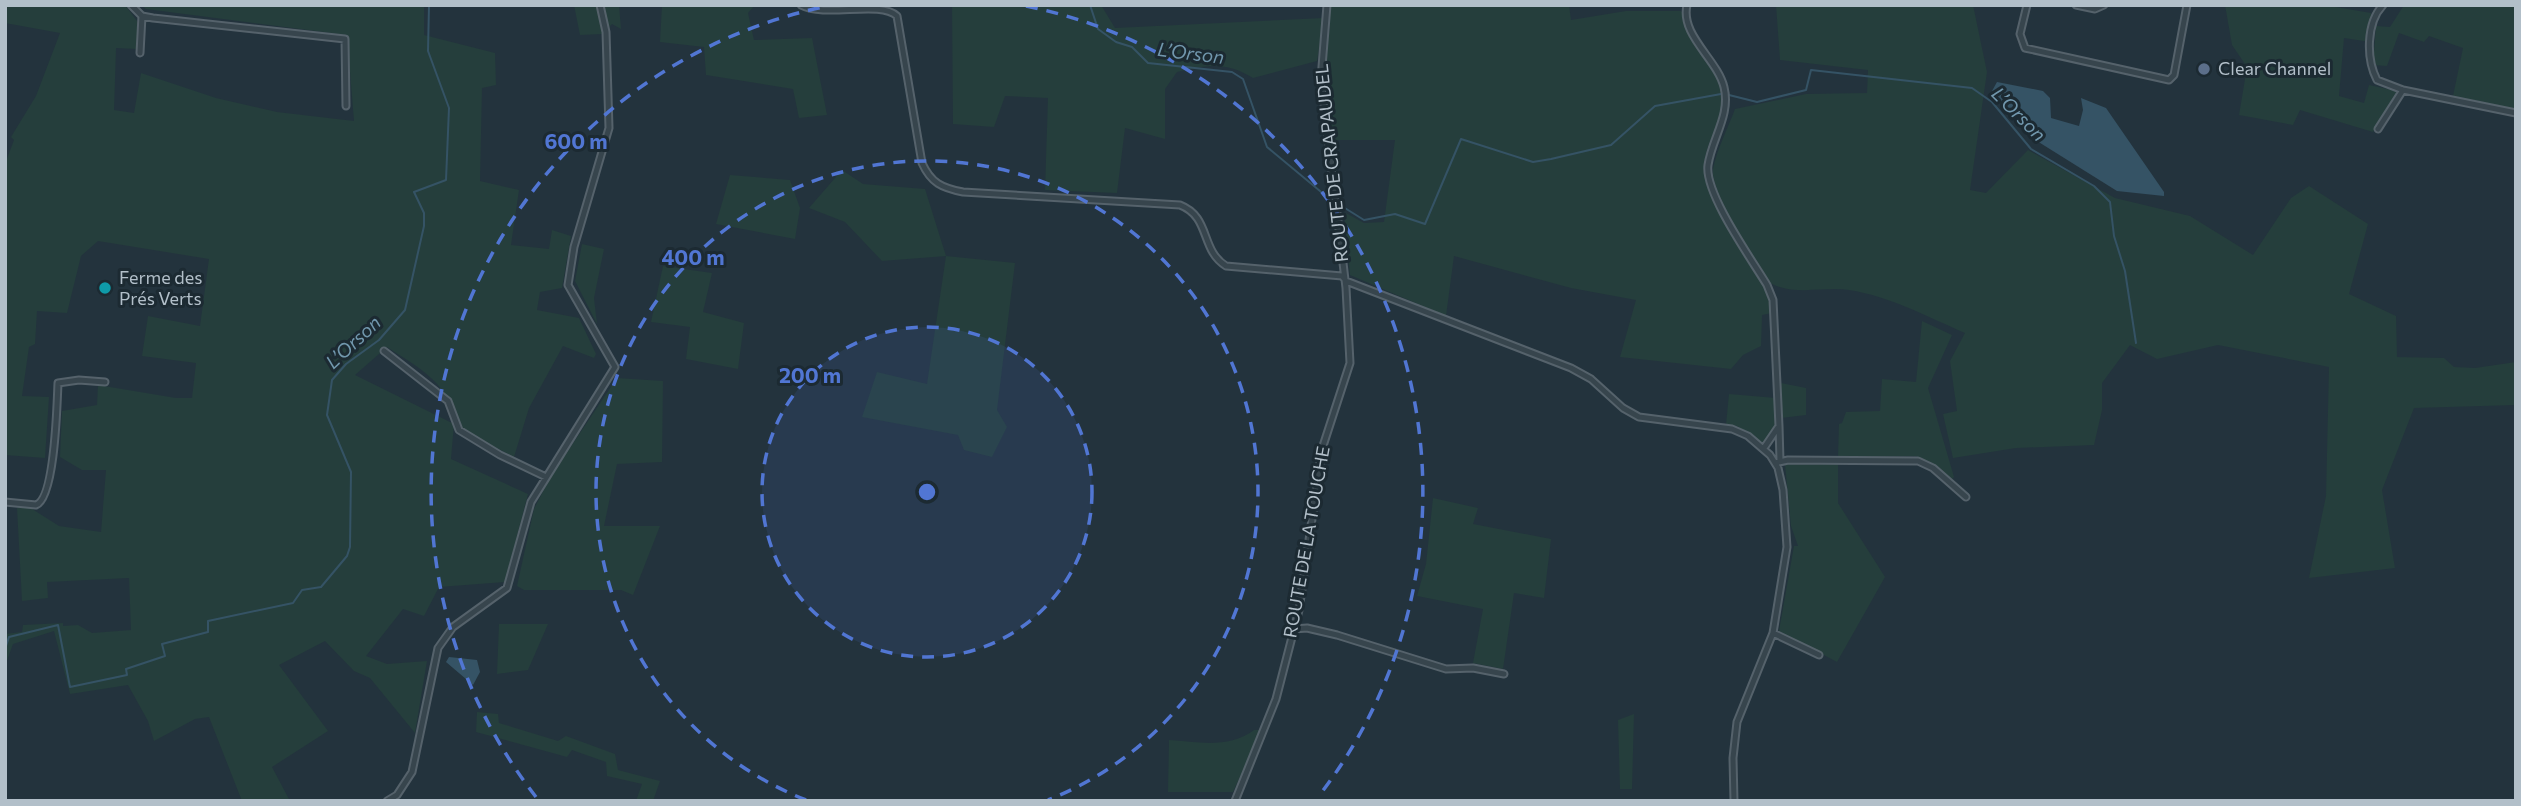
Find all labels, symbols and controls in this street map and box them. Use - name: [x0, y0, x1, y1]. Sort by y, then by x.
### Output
- water label: L’Orson: [1156, 37, 1226, 68]
- place label: Clear Channel: [2218, 57, 2331, 79]
- marker: Clear Channel: [2196, 61, 2212, 77]
- street label: ROUTE DE CRAPAUDEL: [1310, 63, 1352, 263]
- water label: L’Orson: [1988, 82, 2051, 146]
- text: 600 m: [544, 128, 608, 153]
- text: 400 m: [661, 244, 725, 269]
- place label: Ferme des Prés Verts: [119, 266, 202, 309]
- marker: Ferme des Prés Verts: [97, 280, 113, 296]
- water label: L’Orson: [320, 310, 385, 373]
- text: 200 m: [779, 362, 841, 387]
- street label: ROUTE DE LA TOUCHE: [1278, 444, 1334, 639]
- centre of rings: [915, 480, 939, 504]

